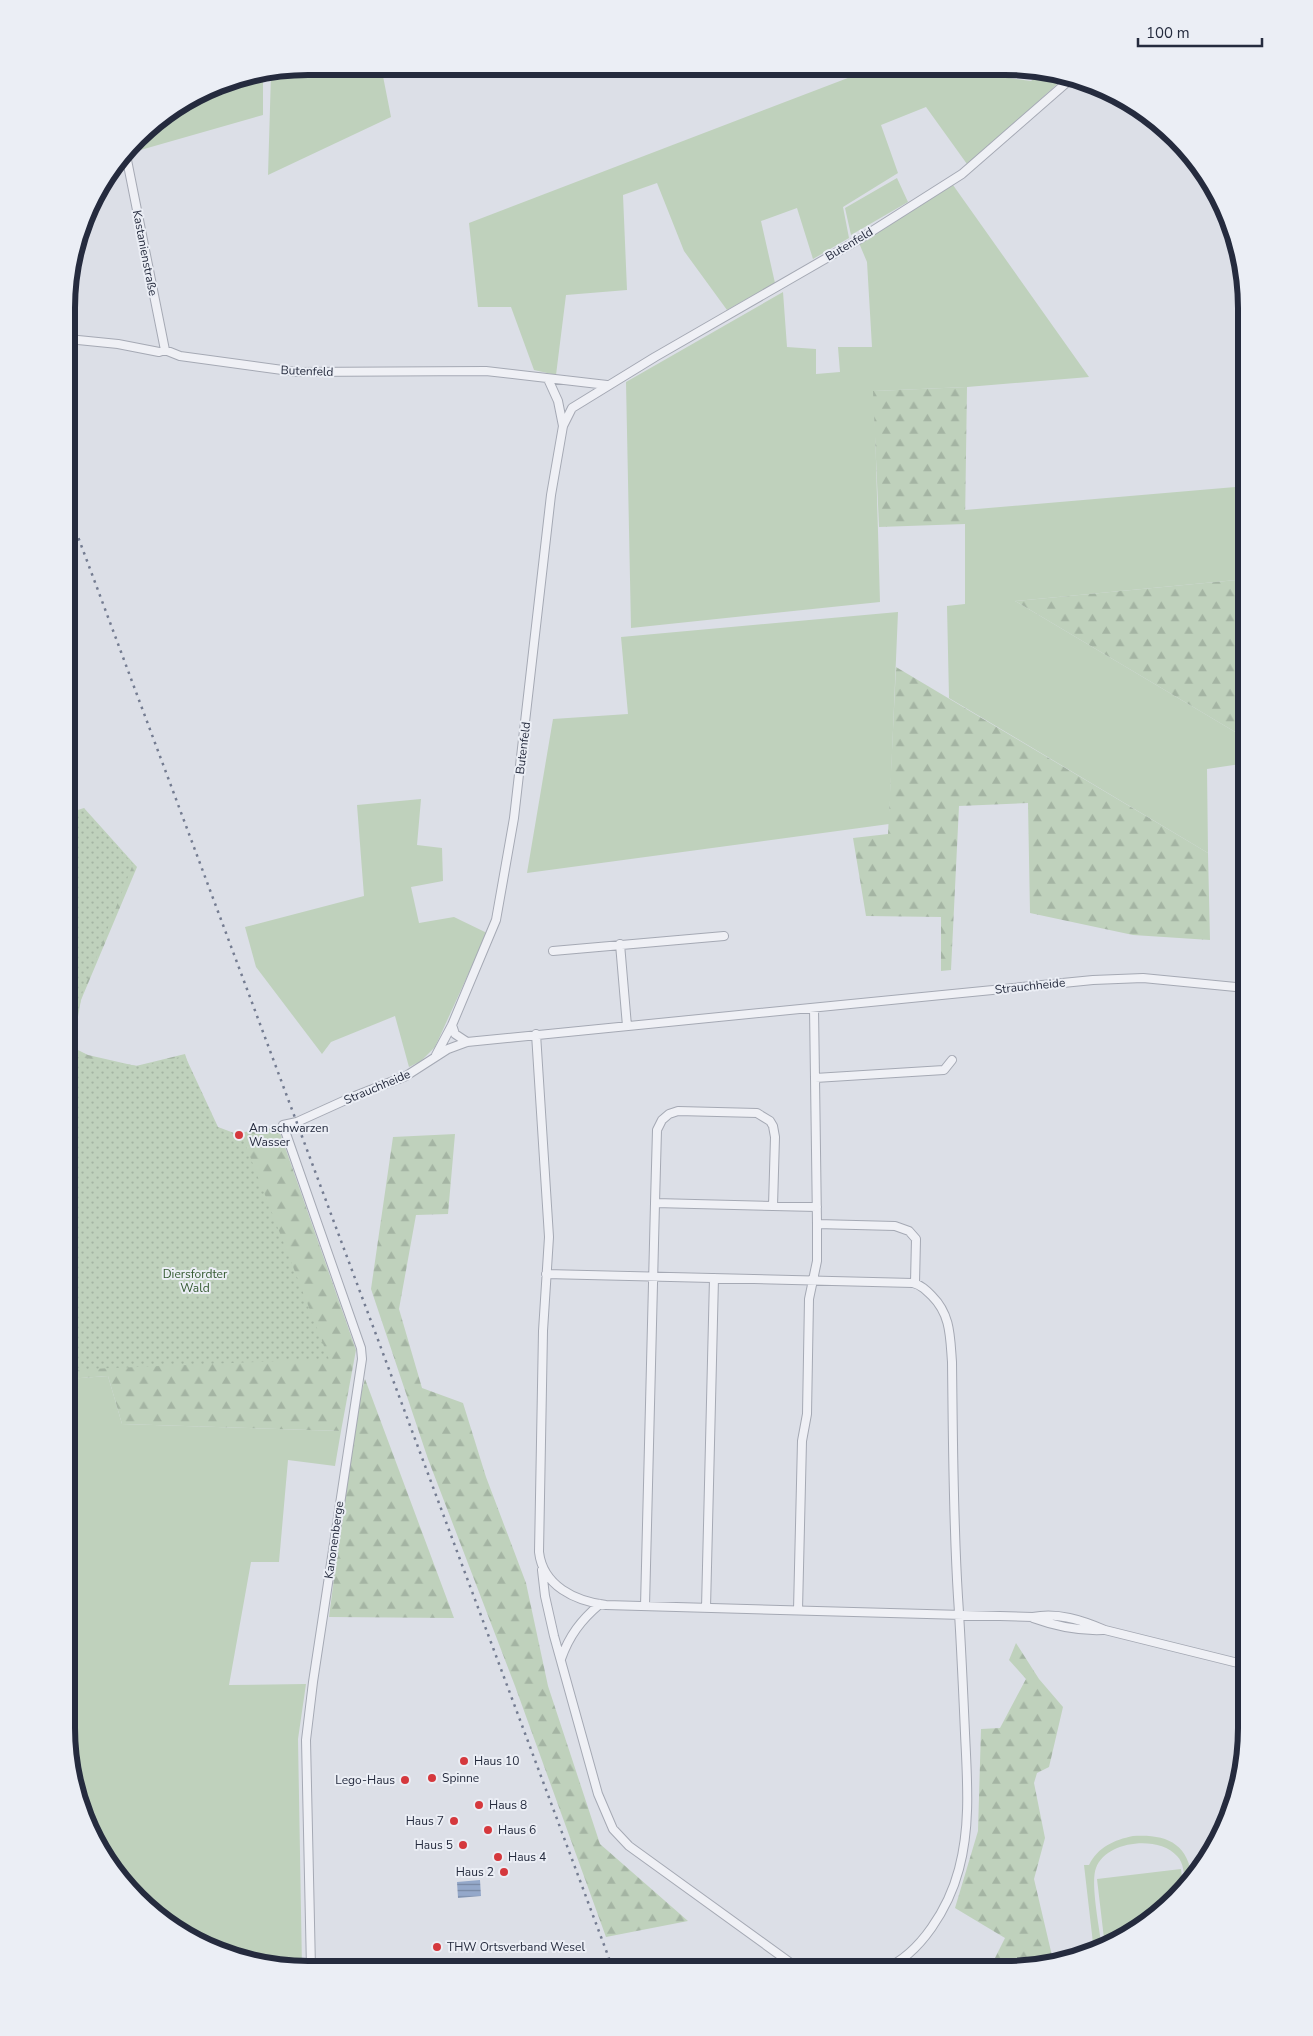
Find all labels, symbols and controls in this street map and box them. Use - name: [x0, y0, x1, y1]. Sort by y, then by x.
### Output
- scale bar: [1138, 15, 1262, 47]
- text: 100 m: [1146, 23, 1190, 43]
- street label: Kastanienstraße: [129, 209, 161, 297]
- street label: Butenfeld: [822, 224, 876, 264]
- street label: Butenfeld: [280, 362, 334, 380]
- street label: Butenfeld: [512, 721, 534, 775]
- street label: Strauchheide: [994, 974, 1066, 998]
- street label: Strauchheide: [341, 1066, 413, 1108]
- place label: Am schwarzen Wasser: [249, 1120, 328, 1150]
- marker: Am schwarzen Wasser: [233, 1129, 245, 1141]
- park label: Diersfordter Wald: [163, 1266, 228, 1296]
- street label: Kanonenberge: [321, 1500, 347, 1580]
- place label: Haus 10: [474, 1753, 519, 1769]
- marker: Haus 10: [458, 1755, 470, 1767]
- place label: Spinne: [442, 1770, 479, 1786]
- place label: Lego-Haus: [335, 1772, 395, 1788]
- marker: Spinne: [426, 1772, 438, 1784]
- marker: Lego-Haus: [399, 1774, 411, 1786]
- place label: Haus 8: [489, 1797, 527, 1813]
- marker: Haus 8: [473, 1799, 485, 1811]
- place label: Haus 7: [406, 1813, 444, 1829]
- marker: Haus 7: [448, 1815, 460, 1827]
- place label: Haus 6: [498, 1822, 536, 1838]
- marker: Haus 6: [482, 1824, 494, 1836]
- place label: Haus 5: [415, 1837, 453, 1853]
- marker: Haus 5: [457, 1839, 469, 1851]
- place label: Haus 4: [508, 1849, 546, 1865]
- marker: Haus 4: [492, 1851, 504, 1863]
- place label: Haus 2: [456, 1864, 494, 1880]
- marker: Haus 2: [498, 1866, 510, 1878]
- place label: THW Ortsverband Wesel: [447, 1939, 585, 1955]
- marker: THW Ortsverband Wesel: [431, 1941, 443, 1953]

